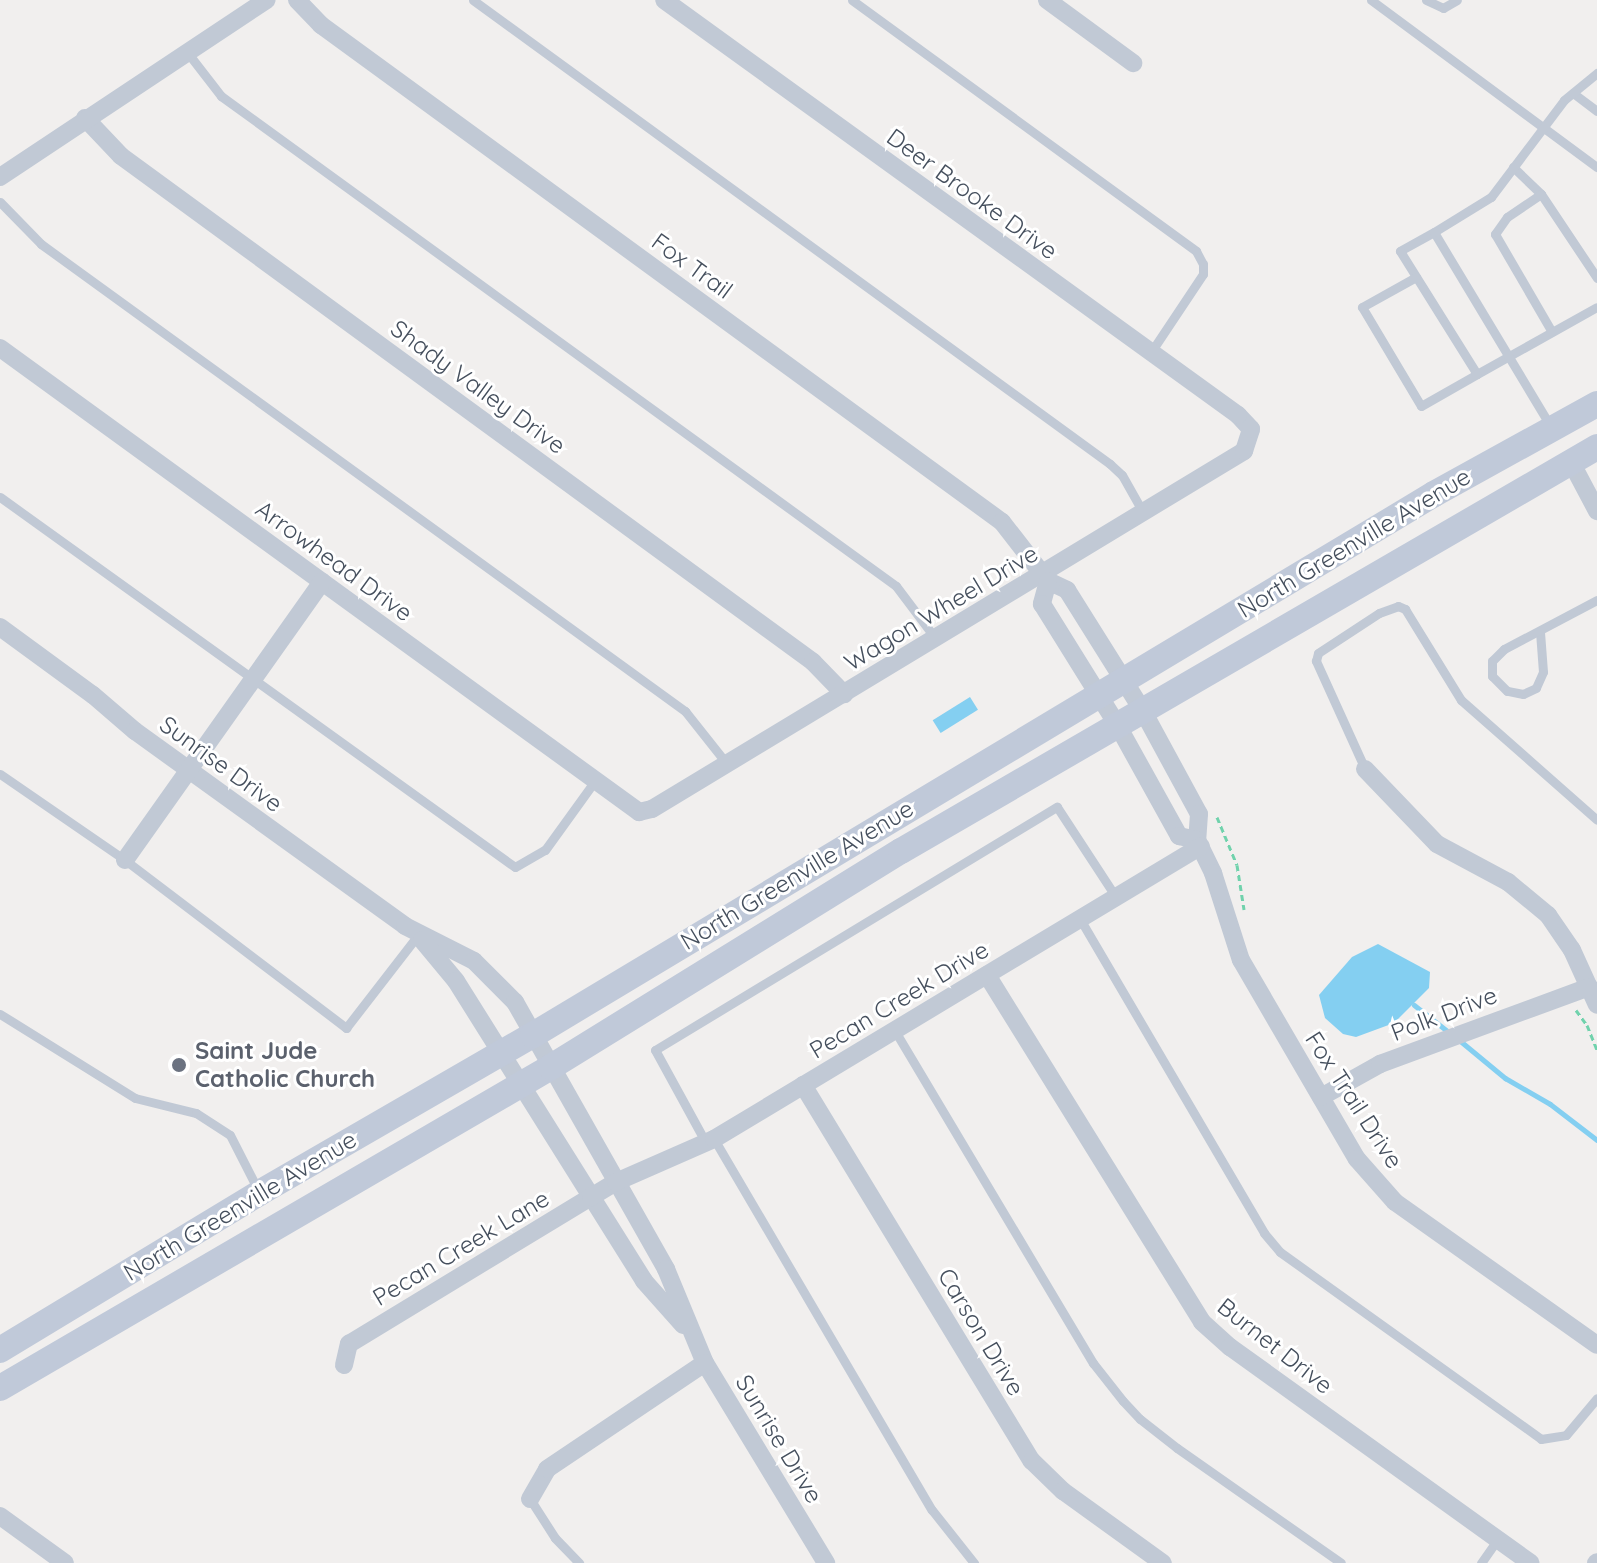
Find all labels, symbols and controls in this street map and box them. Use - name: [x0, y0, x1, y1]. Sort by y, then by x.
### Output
- street label: Deer Brooke Drive: [881, 122, 1063, 266]
- street label: Fox Trail: [646, 227, 738, 305]
- street label: Shady Valley Drive: [385, 314, 571, 460]
- street label: North Greenville Avenue: [1232, 462, 1476, 624]
- street label: Arrowhead Drive: [250, 494, 418, 628]
- street label: Wagon Wheel Drive: [839, 539, 1043, 677]
- street label: Sunrise Drive: [154, 710, 288, 818]
- street label: North Greenville Avenue: [675, 794, 919, 956]
- street label: Pecan Creek Drive: [804, 935, 994, 1065]
- street label: Polk Drive: [1387, 981, 1501, 1047]
- street label: Fox Trail Drive: [1299, 1026, 1409, 1174]
- place label: Saint Jude Catholic Church: [195, 1037, 375, 1093]
- marker: Saint Jude Catholic Church: [170, 1056, 188, 1074]
- street label: North Greenville Avenue: [118, 1125, 362, 1287]
- street label: Pecan Creek Lane: [368, 1184, 554, 1312]
- street label: Carson Drive: [932, 1263, 1030, 1401]
- street label: Burnet Drive: [1212, 1292, 1338, 1400]
- street label: Sunrise Drive: [729, 1370, 829, 1508]

